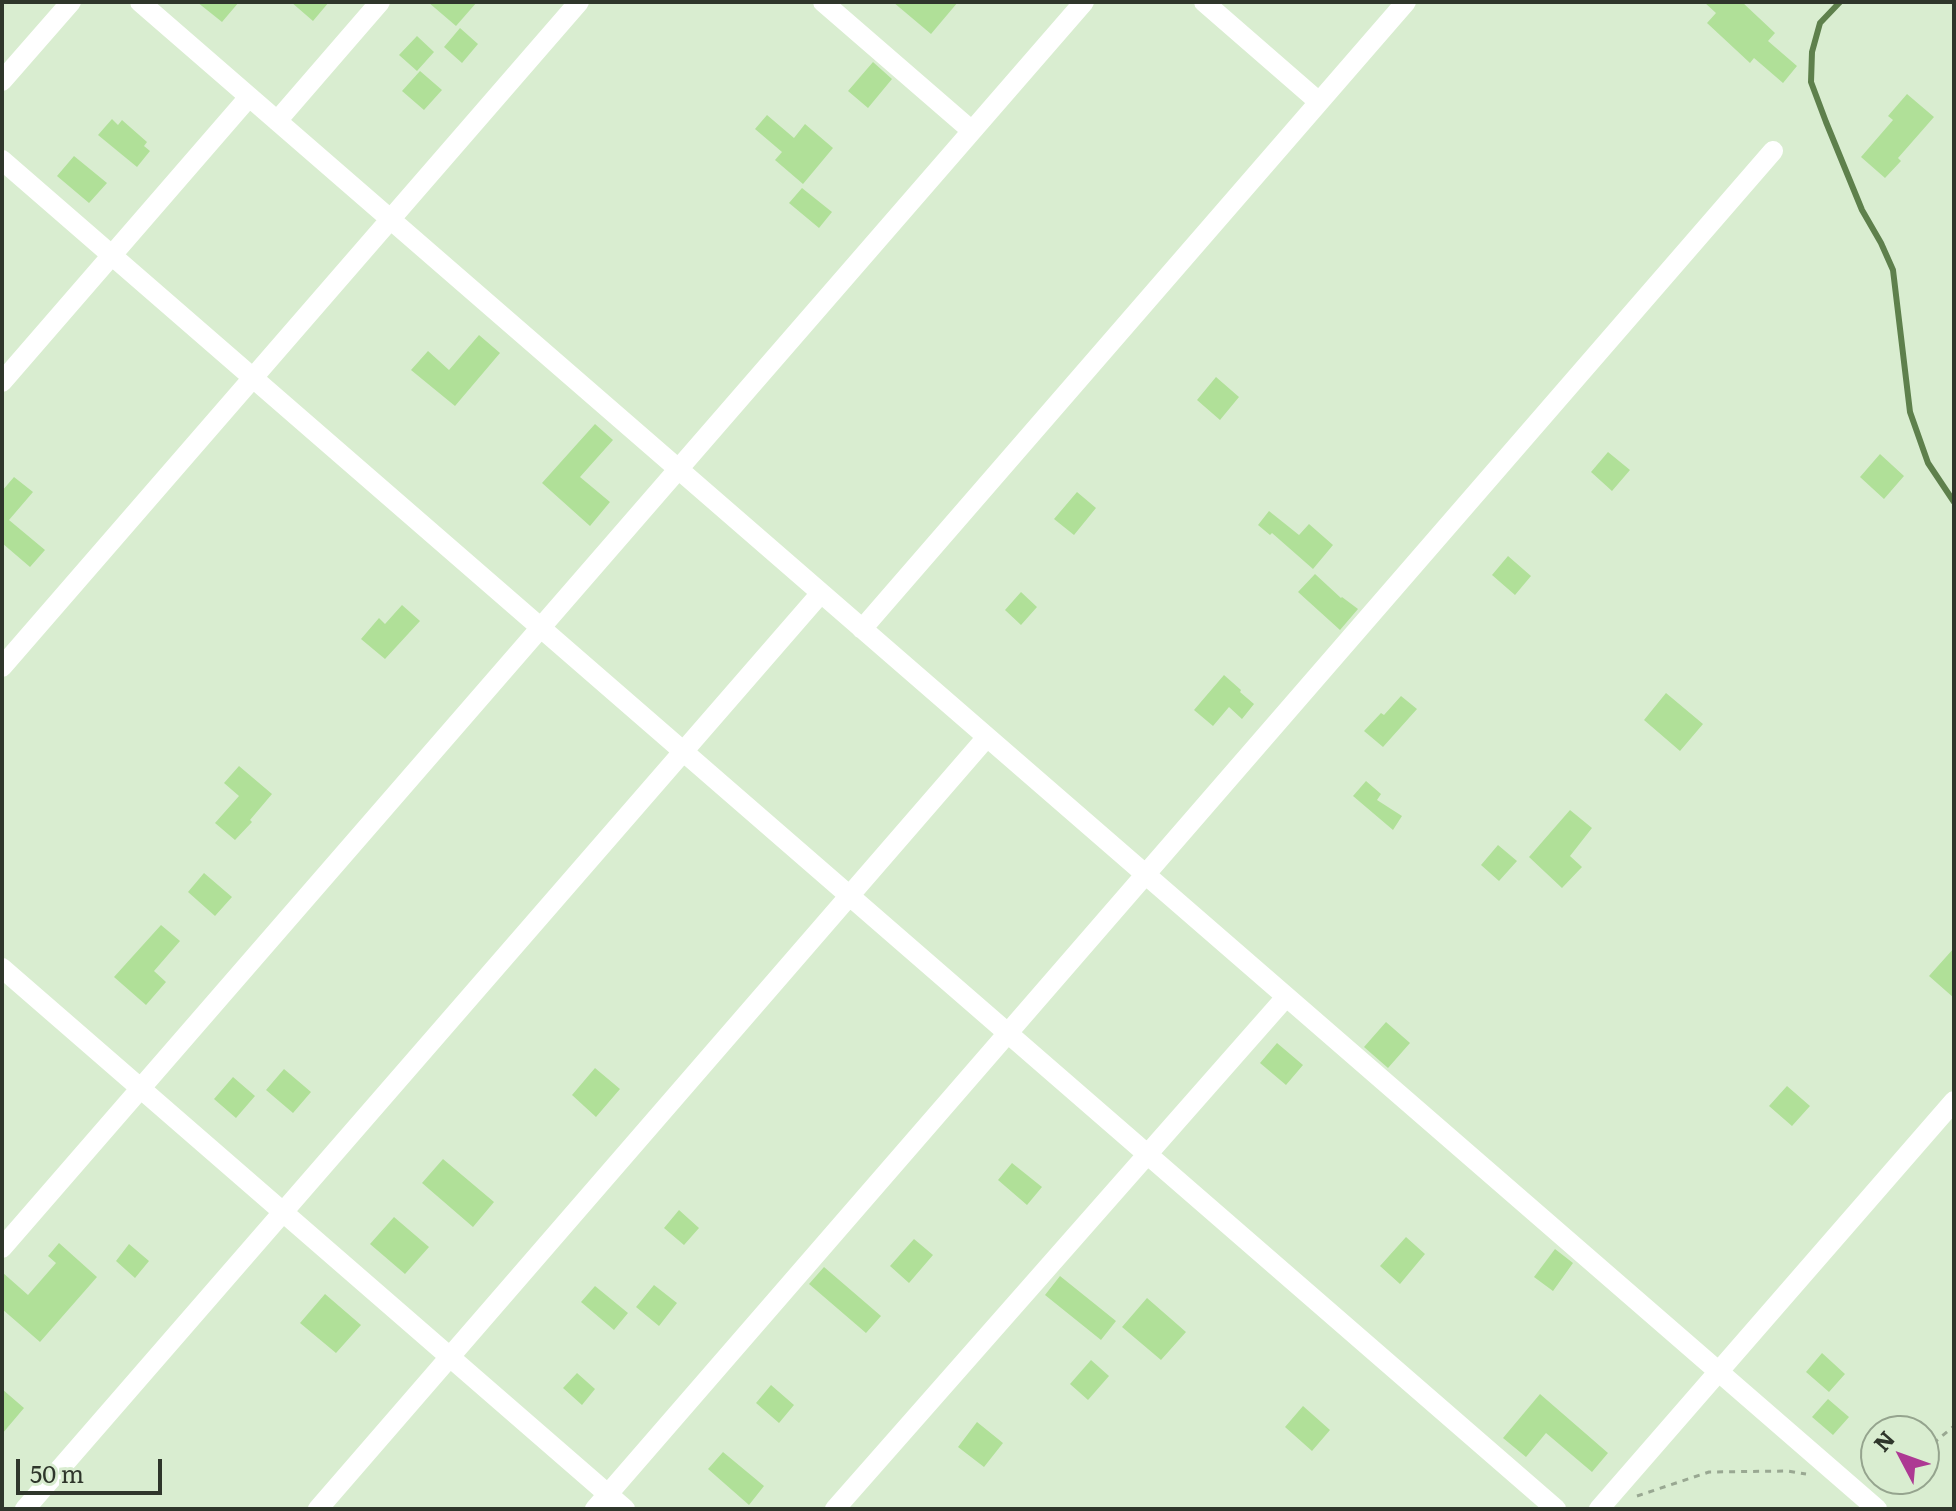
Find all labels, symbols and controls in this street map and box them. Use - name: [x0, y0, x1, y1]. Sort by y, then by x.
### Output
- north arrow: [1860, 1415, 1940, 1495]
- text: N: [1865, 1422, 1902, 1458]
- scale bar: [20, 1443, 166, 1493]
- text: 50 m: [30, 1455, 84, 1490]

